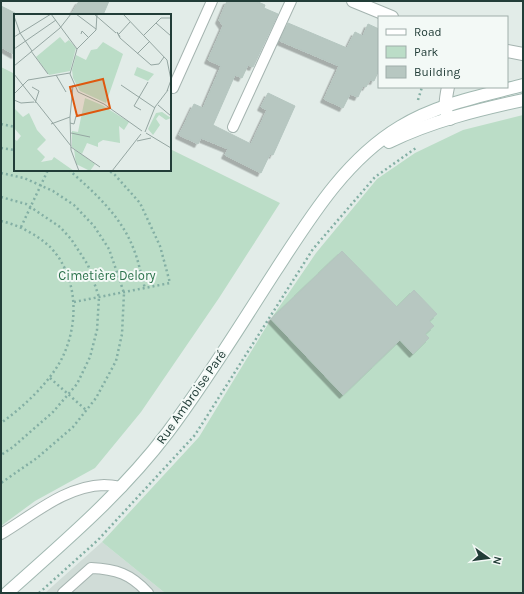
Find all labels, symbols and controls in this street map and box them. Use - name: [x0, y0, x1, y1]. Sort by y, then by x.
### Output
- inset map: [14, 14, 171, 171]
- legend: [378, 16, 508, 88]
- text: Road: [414, 25, 442, 39]
- text: Park: [414, 45, 439, 59]
- text: Building: [414, 65, 461, 79]
- park label: Cimetière Delory: [58, 268, 156, 283]
- street label: Rue Ambroise Paré: [153, 347, 229, 447]
- north arrow: [468, 538, 508, 578]
- text: N: [490, 555, 504, 566]

